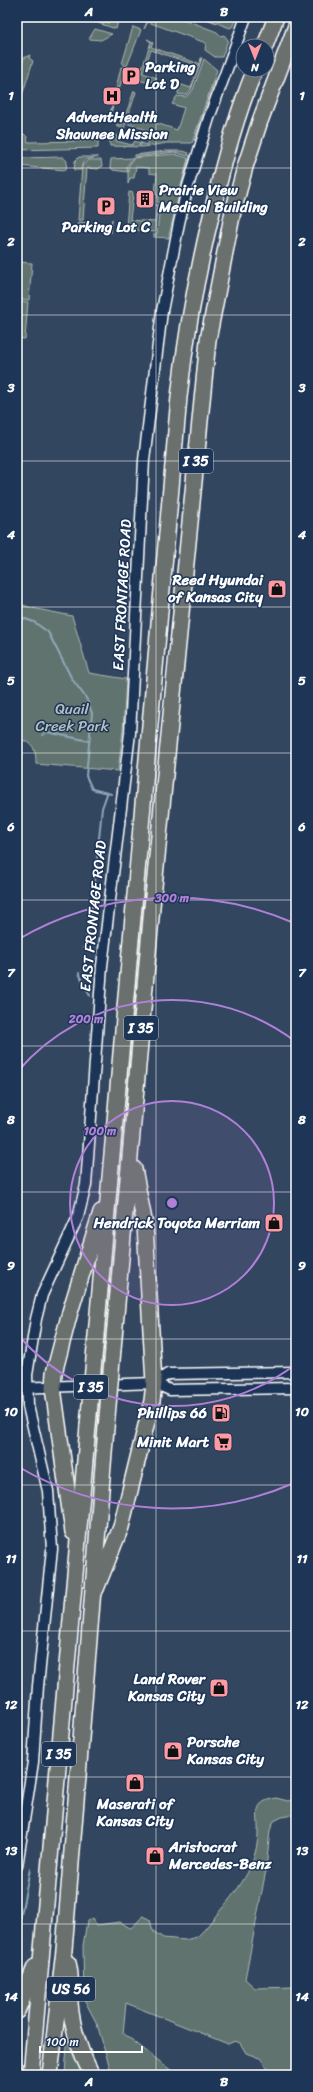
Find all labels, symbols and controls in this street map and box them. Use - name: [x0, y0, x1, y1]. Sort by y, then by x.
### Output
- text: A: [84, 0, 93, 23]
- text: B: [220, 0, 229, 23]
- north arrow: [235, 38, 275, 78]
- place label: Parking Lot D: [145, 54, 196, 97]
- text: N: [251, 58, 260, 77]
- parking icon: Parking Lot D: [120, 65, 142, 87]
- text: 1: [8, 84, 14, 107]
- text: 1: [299, 84, 305, 107]
- hospital icon: AdventHealth Shawnee Mission: [101, 85, 123, 107]
- place label: AdventHealth Shawnee Mission: [55, 104, 169, 147]
- place label: Prairie View Medical Building: [158, 177, 268, 220]
- building icon: Prairie View Medical Building: [134, 188, 156, 210]
- parking icon: Parking Lot C: [95, 195, 117, 217]
- place label: Parking Lot C: [62, 214, 151, 240]
- text: 2: [6, 230, 15, 253]
- text: 2: [297, 230, 306, 253]
- text: 3: [6, 376, 15, 399]
- text: 3: [297, 376, 306, 399]
- road number: I 35: [179, 449, 213, 473]
- street label: EAST FRONTAGE ROAD: [105, 519, 139, 671]
- text: 4: [6, 523, 16, 546]
- text: 4: [297, 523, 307, 546]
- place label: Reed Hyundai of Kansas City: [168, 567, 264, 610]
- shop icon: Reed Hyundai of Kansas City: [266, 578, 288, 600]
- text: 5: [7, 669, 15, 692]
- text: 5: [298, 669, 306, 692]
- park label: Quail Creek Park: [35, 696, 110, 739]
- text: 6: [6, 815, 15, 838]
- text: 6: [297, 815, 306, 838]
- street label: EAST FRONTAGE ROAD: [72, 839, 114, 993]
- text: 300 m: [154, 887, 190, 909]
- text: 7: [7, 961, 16, 984]
- text: 7: [298, 961, 307, 984]
- text: 200 m: [68, 1008, 104, 1030]
- road number: I 35: [124, 1016, 158, 1040]
- text: 8: [6, 1108, 15, 1131]
- text: 8: [297, 1108, 306, 1131]
- text: 100 m: [84, 1120, 117, 1142]
- centre of rings: [165, 1196, 179, 1210]
- place label: Hendrick Toyota Merriam: [92, 1210, 260, 1236]
- shop icon: Hendrick Toyota Merriam: [263, 1212, 285, 1234]
- text: 9: [7, 1254, 15, 1277]
- text: 9: [298, 1254, 306, 1277]
- road number: I 35: [74, 1375, 108, 1399]
- text: 10: [4, 1400, 18, 1423]
- place label: Phillips 66: [137, 1400, 207, 1426]
- text: 10: [295, 1400, 309, 1423]
- fuel station icon: Phillips 66: [210, 1402, 232, 1424]
- place label: Minit Mart: [136, 1429, 209, 1455]
- supermarket icon: Minit Mart: [212, 1431, 234, 1453]
- text: 11: [5, 1547, 17, 1570]
- text: 11: [296, 1547, 308, 1570]
- place label: Land Rover Kansas City: [127, 1666, 207, 1709]
- shop icon: Land Rover Kansas City: [208, 1677, 230, 1699]
- text: 12: [4, 1693, 18, 1716]
- text: 12: [295, 1693, 309, 1716]
- place label: Porsche Kansas City: [186, 1729, 265, 1772]
- shop icon: Porsche Kansas City: [162, 1740, 184, 1762]
- road number: I 35: [42, 1742, 76, 1766]
- shop icon: Maserati of Kansas City: [124, 1772, 146, 1794]
- place label: Maserati of Kansas City: [95, 1791, 176, 1834]
- place label: Aristocrat Mercedes-Benz: [168, 1834, 273, 1877]
- text: 13: [5, 1839, 18, 1862]
- text: 13: [296, 1839, 309, 1862]
- shop icon: Aristocrat Mercedes-Benz: [144, 1845, 166, 1867]
- road number: US 56: [47, 1977, 95, 2001]
- text: 14: [4, 1985, 19, 2008]
- text: 14: [295, 1985, 310, 2008]
- scale bar: [40, 2028, 142, 2054]
- text: 100 m: [46, 2031, 79, 2053]
- text: A: [84, 2070, 93, 2092]
- text: B: [220, 2070, 229, 2092]

